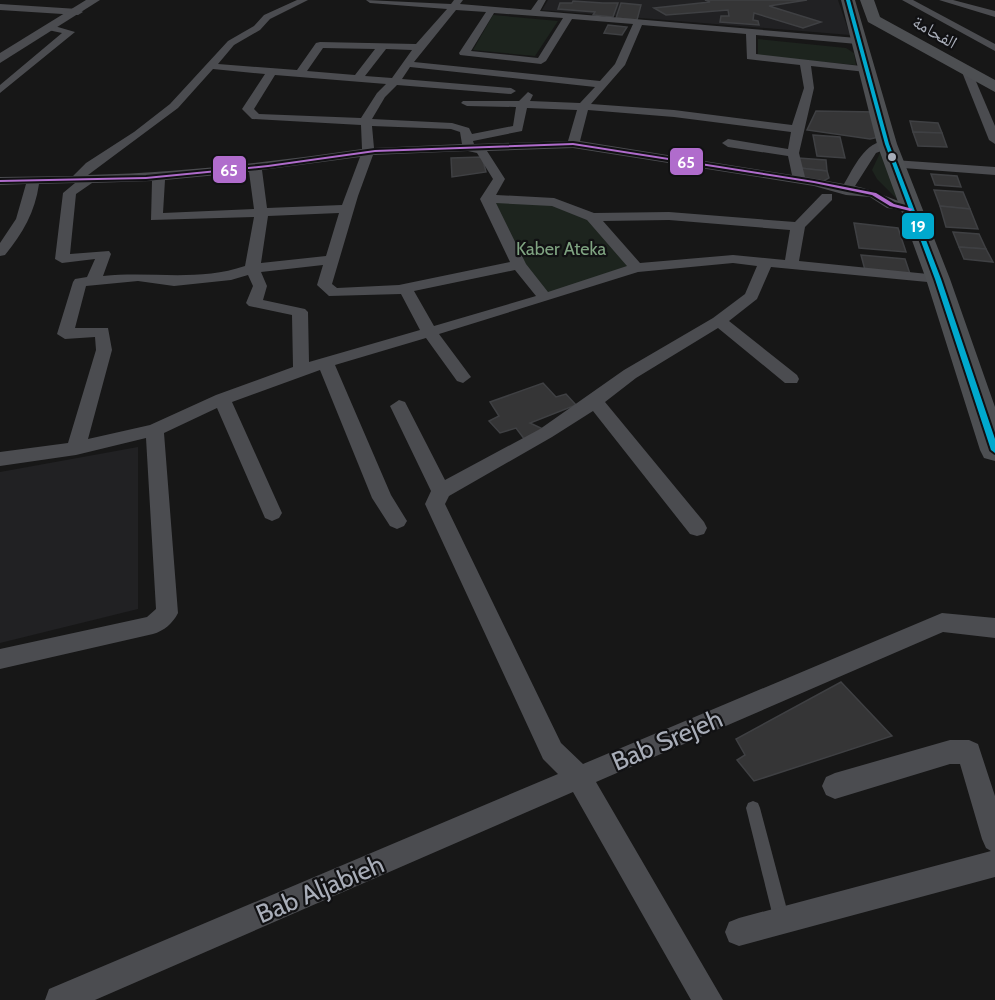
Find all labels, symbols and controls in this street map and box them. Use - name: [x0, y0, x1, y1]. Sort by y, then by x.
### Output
- street label: الفحامة: [909, 10, 961, 54]
- line badge: 65: [669, 147, 704, 176]
- unlabelled marker: [886, 151, 898, 163]
- text: 65: [677, 153, 695, 172]
- line badge: 65: [212, 155, 247, 184]
- text: 65: [220, 161, 238, 180]
- line badge: 19: [901, 212, 935, 240]
- text: 19: [911, 217, 925, 236]
- park label: Kaber Ateka: [516, 238, 606, 260]
- street label: Bab Srejeh: [607, 702, 727, 778]
- street label: Bab Aljabieh: [251, 848, 389, 930]

